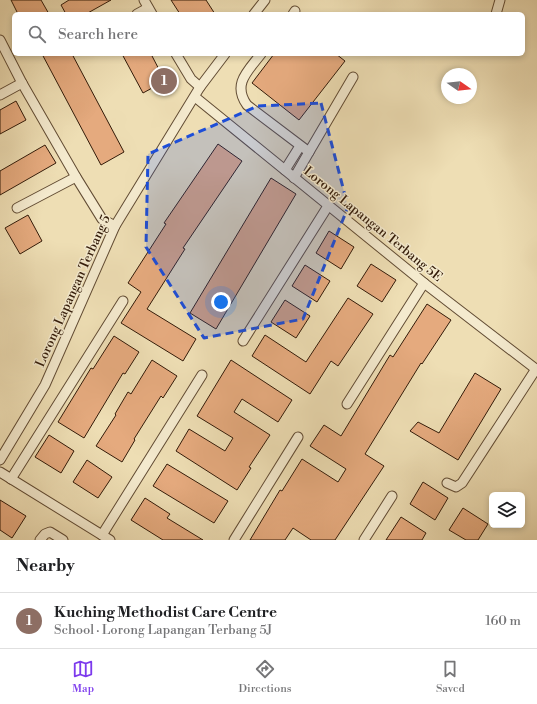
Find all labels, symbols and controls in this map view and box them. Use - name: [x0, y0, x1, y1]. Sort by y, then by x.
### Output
- search box: [12, 12, 525, 56]
- icon: search: [26, 23, 48, 45]
- text: Search here: [58, 25, 138, 44]
- pin: 1: [151, 66, 177, 96]
- north arrow: [441, 68, 477, 104]
- street label: Lorong Lapangan Terbang 5E: [300, 163, 446, 285]
- street label: Lorong Lapangan Terbang 5: [32, 212, 114, 370]
- your location: [211, 292, 231, 312]
- map controls: [489, 492, 525, 528]
- button: layers: [489, 492, 525, 528]
- text: Nearby: [16, 555, 75, 577]
- text: Kuching Methodist Care Centre: [54, 603, 277, 622]
- text: 1: [26, 613, 32, 629]
- text: 160 m: [485, 613, 521, 629]
- text: School · Lorong Lapangan Terbang 5J: [54, 622, 273, 638]
- tab: Map: [72, 658, 94, 696]
- tab: Directions: [239, 658, 292, 696]
- tab: Saved: [436, 658, 465, 696]

